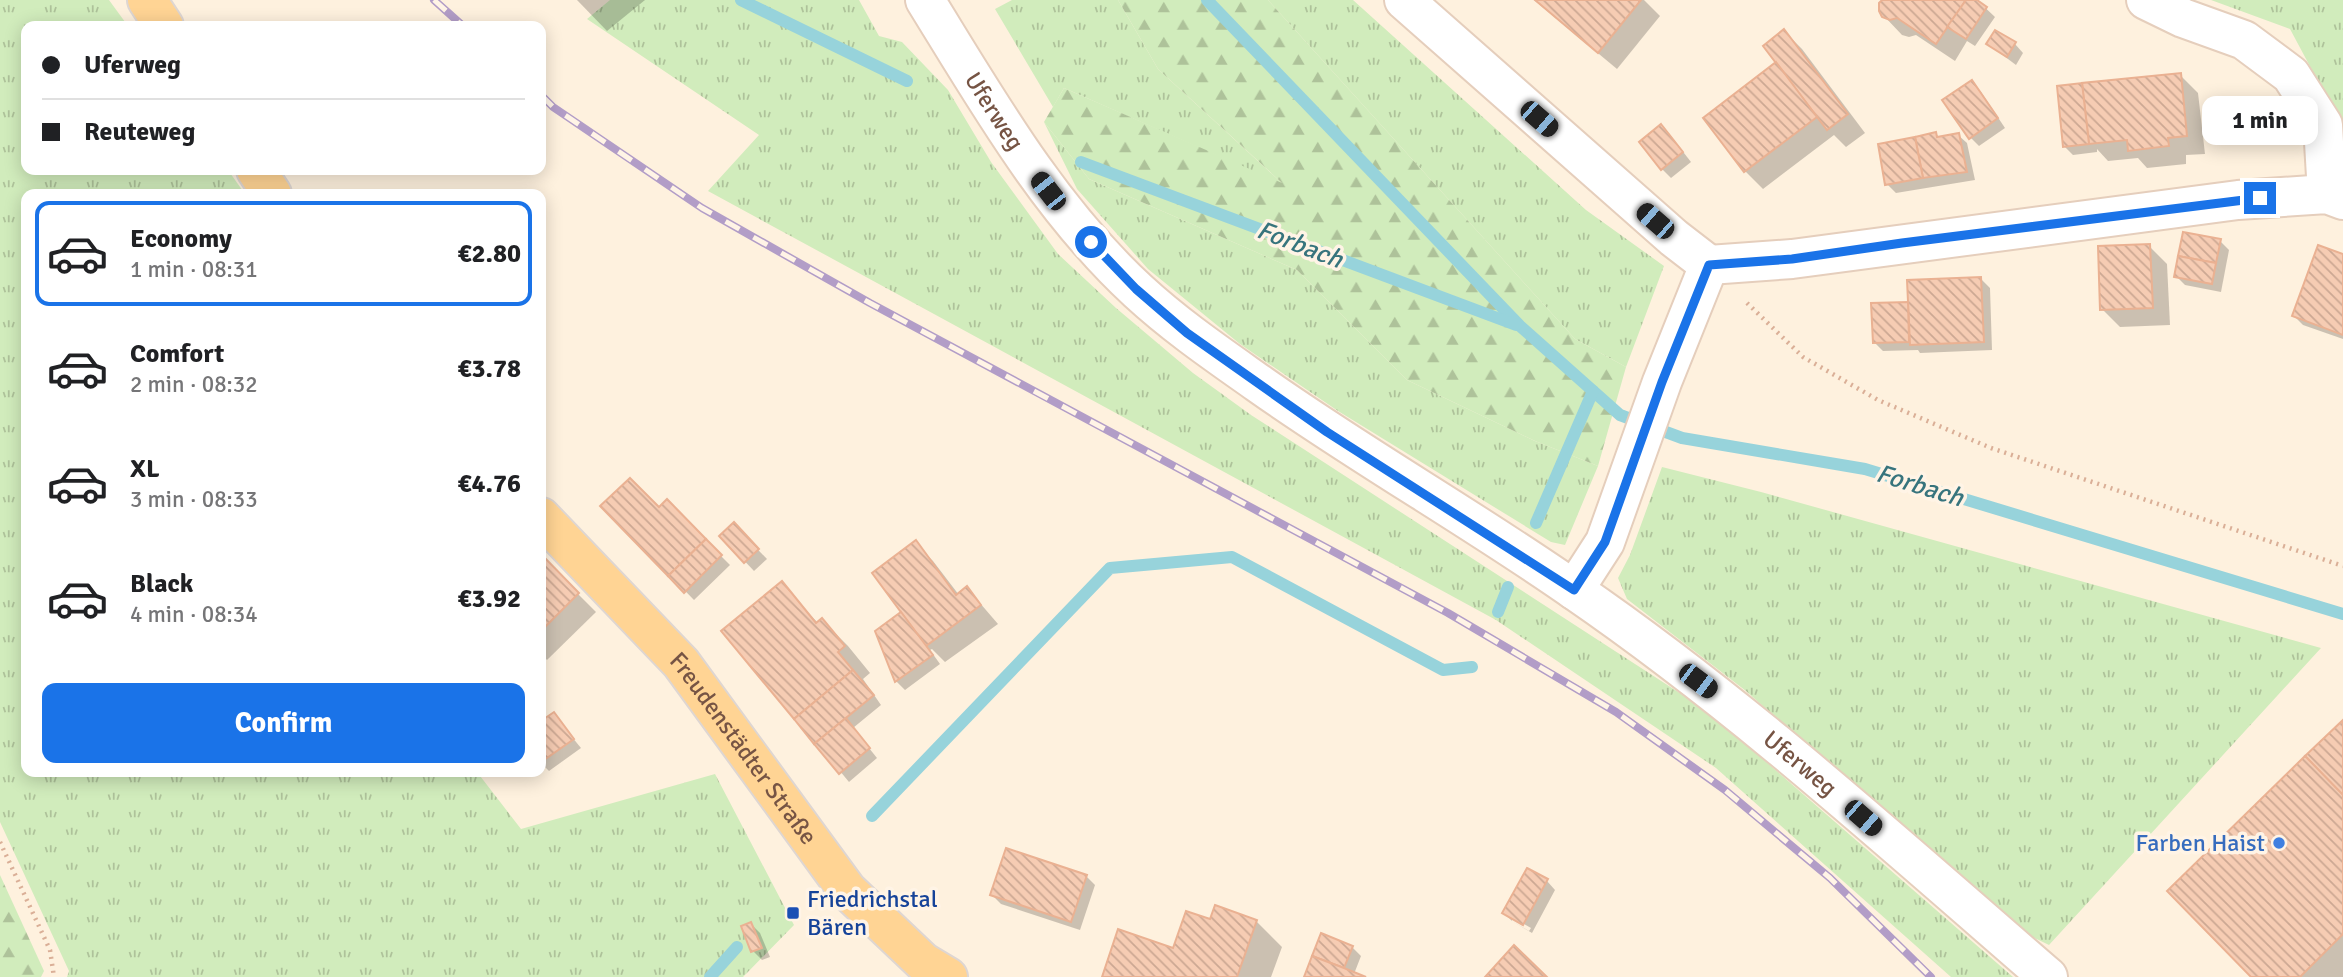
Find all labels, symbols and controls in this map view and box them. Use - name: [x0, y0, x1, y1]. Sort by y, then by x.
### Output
- text: Uferweg: [84, 49, 181, 81]
- street label: Uferweg: [958, 67, 1030, 156]
- callout: 1 min: [2202, 96, 2318, 146]
- car: [1517, 97, 1562, 141]
- text: 1 min: [2232, 106, 2288, 135]
- text: Reuteweg: [84, 116, 195, 148]
- car: [1027, 168, 1070, 214]
- route end: [2244, 182, 2276, 214]
- car: [1633, 199, 1678, 243]
- water label: Forbach: [1252, 214, 1348, 276]
- icon: car: [46, 222, 109, 285]
- text: Economy: [130, 223, 232, 255]
- route start: [1075, 226, 1107, 258]
- text: €2.80: [457, 238, 521, 270]
- text: 1 min · 08:31: [130, 255, 258, 284]
- icon: car: [46, 337, 109, 400]
- text: Comfort: [130, 338, 224, 370]
- text: €3.78: [457, 353, 521, 385]
- text: 2 min · 08:32: [130, 370, 258, 399]
- icon: car: [46, 452, 109, 515]
- text: XL: [130, 453, 160, 485]
- water label: Forbach: [1872, 458, 1968, 515]
- text: €4.76: [457, 468, 521, 500]
- text: 3 min · 08:33: [130, 485, 258, 514]
- icon: car: [46, 567, 109, 630]
- text: Black: [130, 568, 193, 600]
- text: €3.92: [457, 583, 521, 615]
- text: 4 min · 08:34: [130, 600, 258, 629]
- street label: Freudenstädter Straße: [663, 646, 824, 850]
- car: [1675, 660, 1722, 702]
- button: Confirm: [42, 683, 525, 763]
- street label: Uferweg: [1757, 724, 1843, 803]
- car: [1841, 796, 1886, 840]
- place label: Farben Haist: [2135, 828, 2265, 858]
- marker: Farben Haist: [2271, 835, 2287, 851]
- place label: Friedrichstal Bären: [807, 884, 938, 942]
- marker: Friedrichstal Bären: [785, 905, 801, 921]

